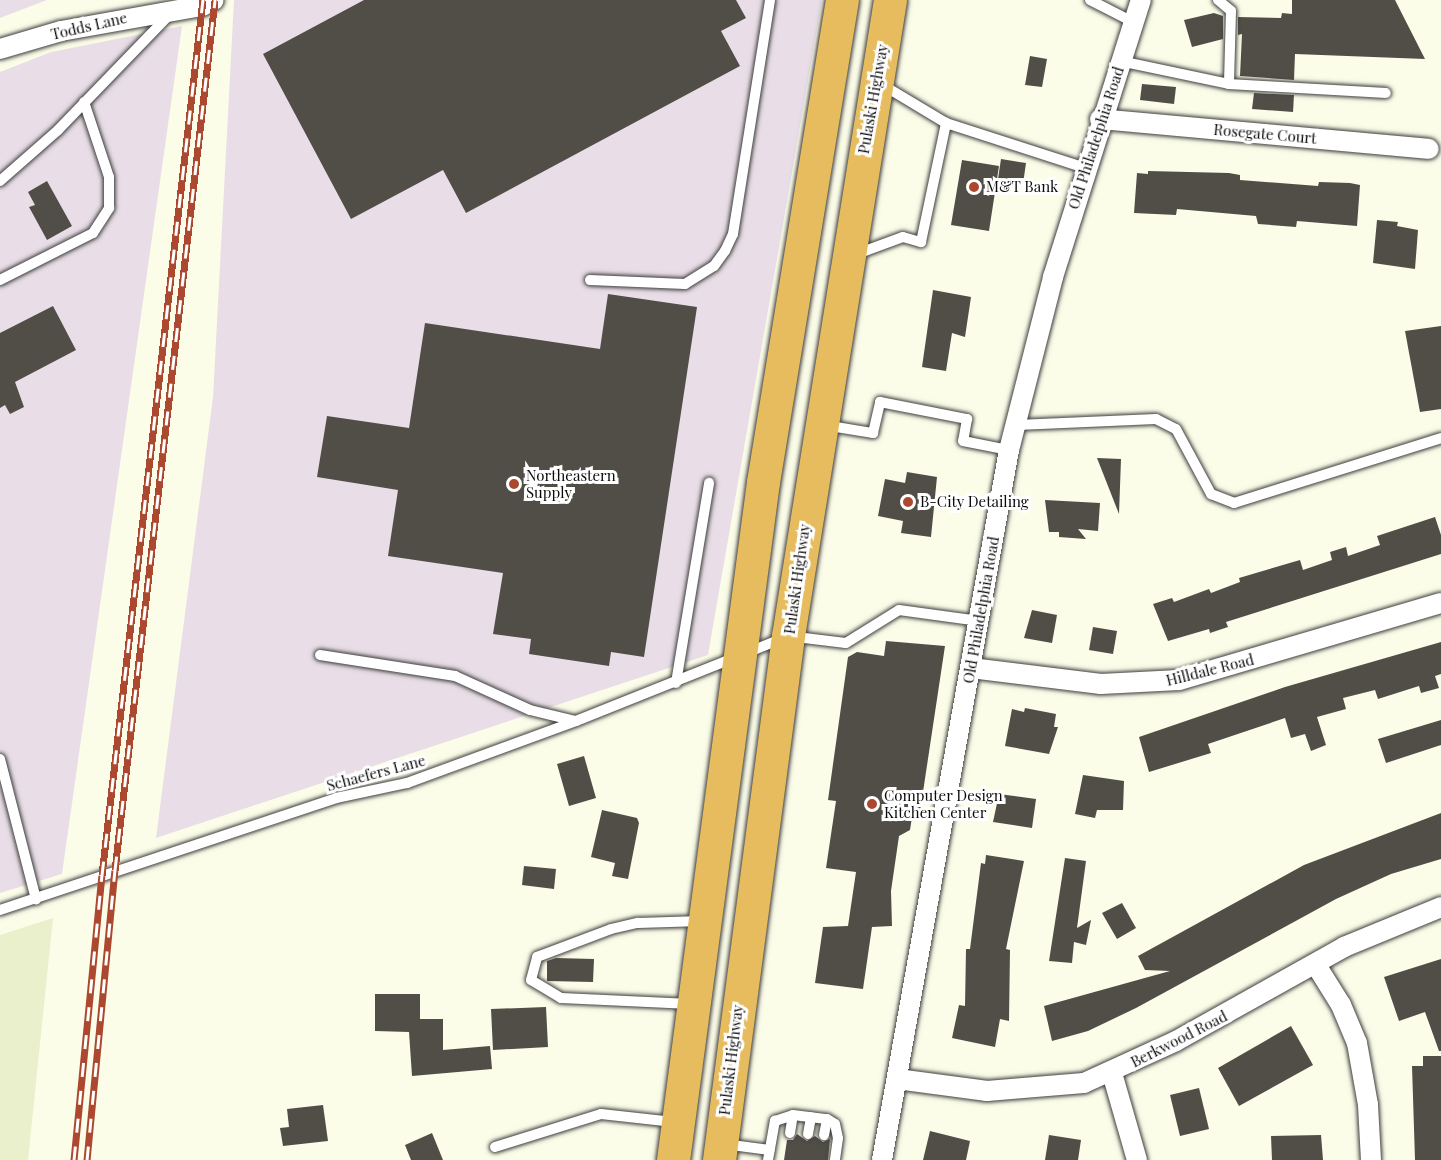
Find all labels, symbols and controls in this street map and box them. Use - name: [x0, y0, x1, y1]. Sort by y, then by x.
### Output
- street label: Todds Lane: [49, 9, 129, 43]
- street label: Pulaski Highway: [854, 43, 892, 155]
- street label: Old Philadelphia Road: [1064, 64, 1128, 212]
- street label: Rosegate Court: [1213, 121, 1317, 147]
- place label: M&T Bank: [986, 178, 1059, 196]
- marker: M&T Bank: [967, 180, 981, 194]
- place label: Northeastern Supply: [526, 466, 616, 501]
- marker: Northeastern Supply: [507, 477, 521, 491]
- place label: B-City Detailing: [920, 493, 1029, 511]
- marker: B-City Detailing: [901, 495, 915, 509]
- street label: Pulaski Highway: [780, 523, 814, 635]
- street label: Old Philadelphia Road: [959, 535, 1003, 685]
- street label: Hilldale Road: [1164, 650, 1256, 690]
- street label: Schaefers Lane: [325, 751, 427, 795]
- place label: Computer Design Kitchen Center: [884, 786, 1003, 821]
- marker: Computer Design Kitchen Center: [865, 797, 879, 811]
- street label: Pulaski Highway: [715, 1004, 747, 1116]
- street label: Berkwood Road: [1128, 1007, 1230, 1071]

